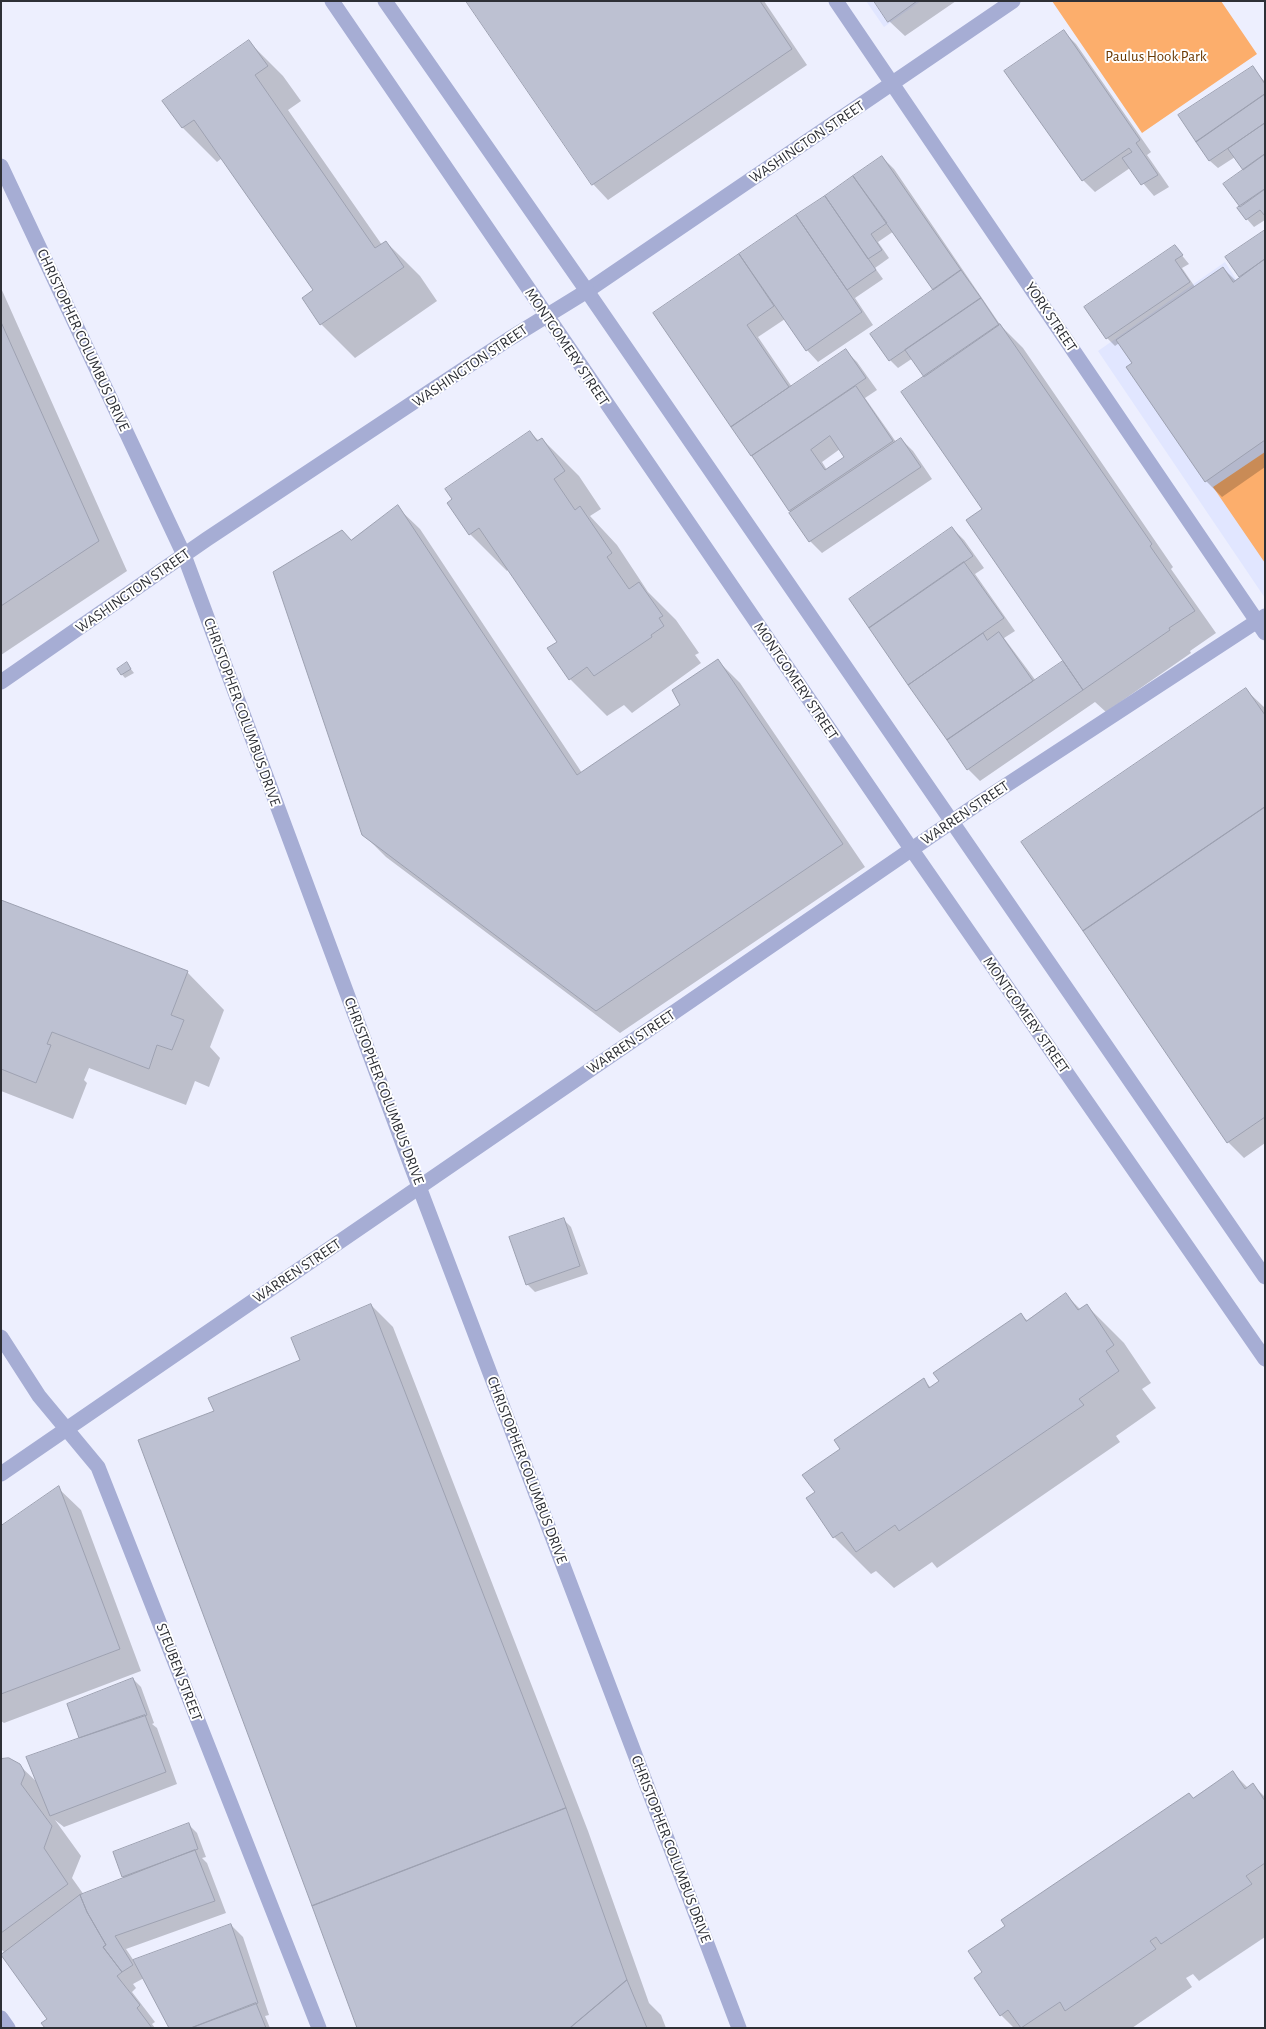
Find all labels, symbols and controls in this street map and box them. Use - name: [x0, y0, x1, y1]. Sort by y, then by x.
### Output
- park label: Paulus Hook Park: [1105, 47, 1207, 65]
- street label: WASHINGTON STREET: [746, 97, 868, 187]
- street label: CHRISTOPHER COLUMBUS DRIVE: [33, 246, 133, 434]
- street label: YORK STREET: [1021, 279, 1081, 355]
- street label: MONTGOMERY STREET: [521, 285, 613, 409]
- street label: WASHINGTON STREET: [409, 321, 531, 411]
- street label: WASHINGTON STREET: [72, 545, 194, 637]
- street label: CHRISTOPHER COLUMBUS DRIVE: [200, 615, 284, 809]
- street label: MONTGOMERY STREET: [750, 619, 842, 743]
- street label: WARREN STREET: [917, 777, 1013, 849]
- street label: MONTGOMERY STREET: [979, 953, 1073, 1077]
- street label: CHRISTOPHER COLUMBUS DRIVE: [340, 995, 428, 1187]
- street label: WARREN STREET: [583, 1006, 679, 1078]
- street label: WARREN STREET: [249, 1235, 345, 1307]
- street label: CHRISTOPHER COLUMBUS DRIVE: [483, 1374, 571, 1566]
- street label: STEUBEN STREET: [152, 1621, 206, 1723]
- street label: CHRISTOPHER COLUMBUS DRIVE: [627, 1753, 715, 1945]

